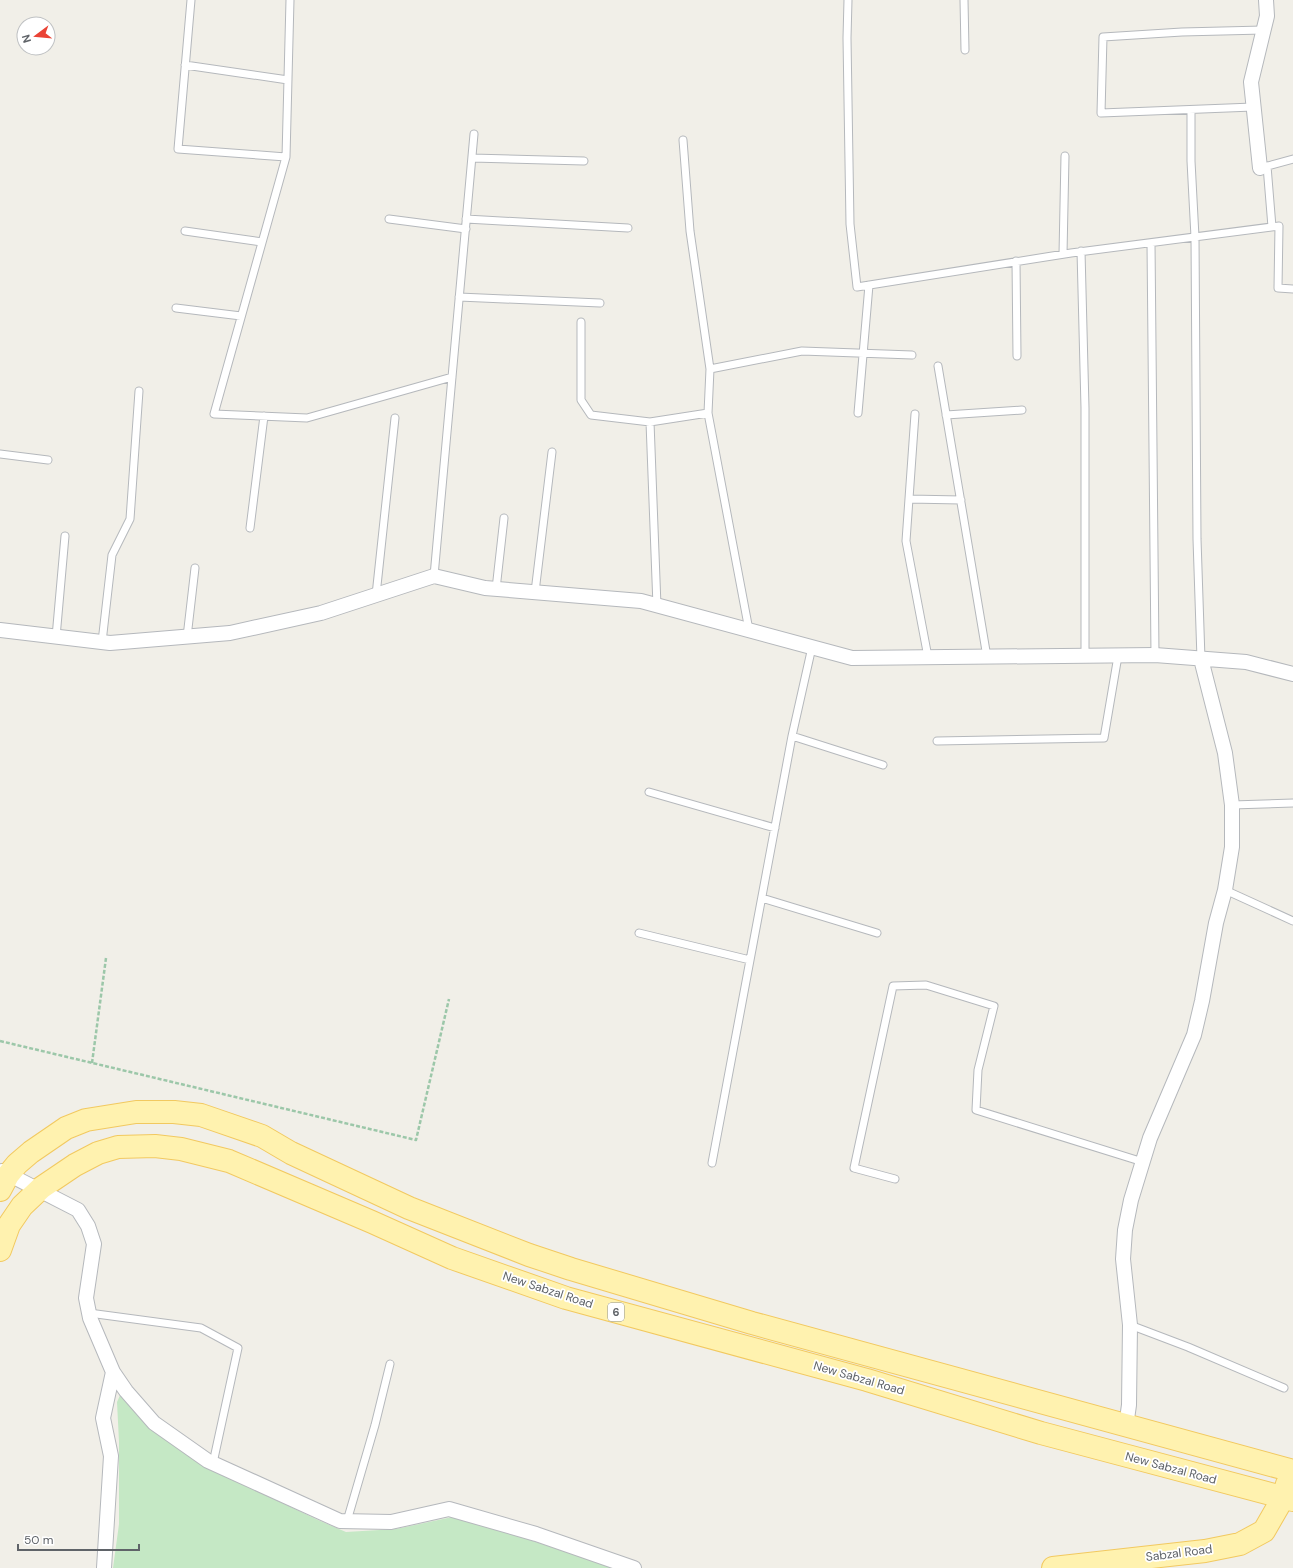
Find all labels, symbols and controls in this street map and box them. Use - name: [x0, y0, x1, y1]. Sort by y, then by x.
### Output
- north arrow: [16, 16, 56, 56]
- text: N: [19, 33, 34, 45]
- street label: New Sabzal Road: [501, 1268, 595, 1312]
- road number: 6: [608, 1303, 624, 1321]
- street label: New Sabzal Road: [812, 1357, 906, 1399]
- street label: New Sabzal Road: [1124, 1448, 1218, 1488]
- scale bar: [18, 1526, 139, 1552]
- text: 50 m: [24, 1532, 53, 1548]
- street label: Sabzal Road: [1145, 1541, 1213, 1565]

